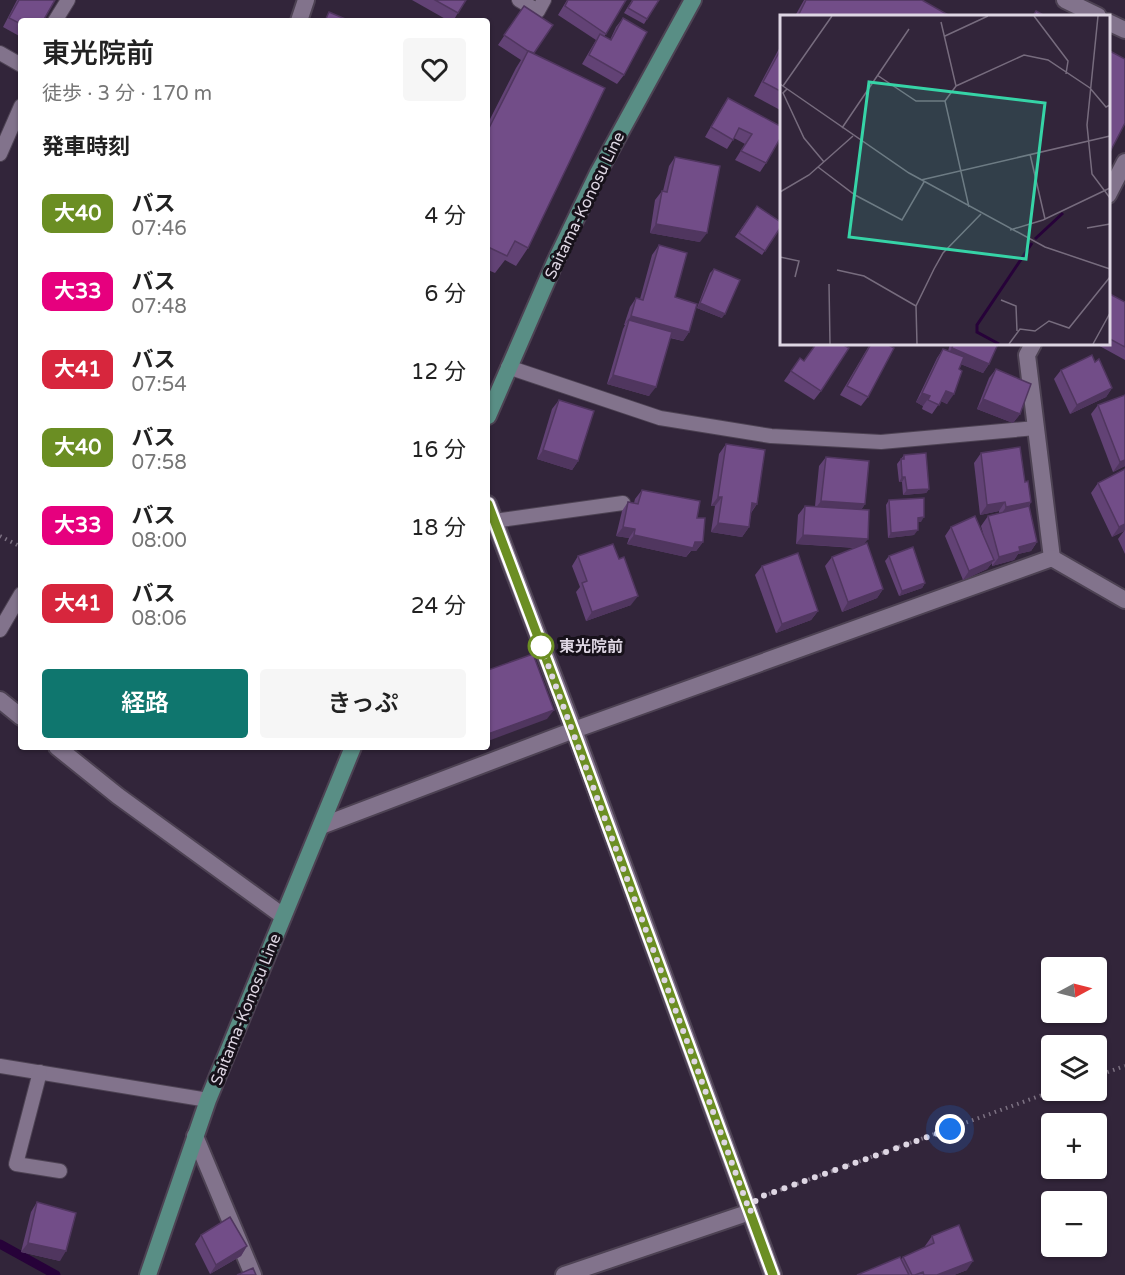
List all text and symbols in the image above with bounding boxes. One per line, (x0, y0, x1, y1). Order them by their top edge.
inset map (780, 15, 1110, 345)
text: 東光院前 (42, 37, 154, 71)
button: heart (403, 38, 466, 101)
text: 徒歩 · 3 分 · 170 m (42, 82, 212, 106)
street label: Saitama-Konosu Line (540, 128, 629, 282)
text: 発車時刻 (42, 134, 130, 160)
text: バス (131, 191, 175, 217)
text: 大40 (54, 201, 101, 226)
text: 4 分 (424, 203, 466, 229)
text: 07:46 (131, 217, 187, 241)
text: バス (131, 269, 175, 295)
text: 大33 (54, 279, 101, 304)
text: 6 分 (424, 281, 466, 307)
text: 07:48 (131, 295, 187, 319)
text: バス (131, 347, 175, 373)
text: 大41 (54, 357, 101, 382)
text: 12 分 (411, 359, 466, 385)
text: 07:54 (131, 373, 187, 397)
text: バス (131, 425, 175, 451)
text: 大40 (54, 435, 101, 460)
text: 16 分 (411, 437, 466, 463)
text: 07:58 (131, 451, 187, 475)
text: バス (131, 503, 175, 529)
text: 大33 (54, 513, 101, 538)
text: 18 分 (411, 515, 466, 541)
text: 08:00 (131, 529, 187, 553)
text: バス (131, 581, 175, 607)
text: 大41 (54, 591, 101, 616)
text: 24 分 (411, 593, 466, 619)
text: 08:06 (131, 607, 187, 631)
marker: 東光院前 (528, 633, 554, 659)
place label: 東光院前 (559, 637, 623, 657)
button: 経路 (42, 669, 248, 738)
button: きっぷ (260, 669, 466, 738)
street label: Saitama-Konosu Line (206, 931, 285, 1088)
north arrow (1041, 957, 1107, 1023)
map controls (1041, 957, 1107, 1257)
button: layers (1041, 1035, 1107, 1101)
button: + (1041, 1113, 1107, 1179)
your location (935, 1114, 965, 1144)
button: − (1041, 1191, 1107, 1257)

